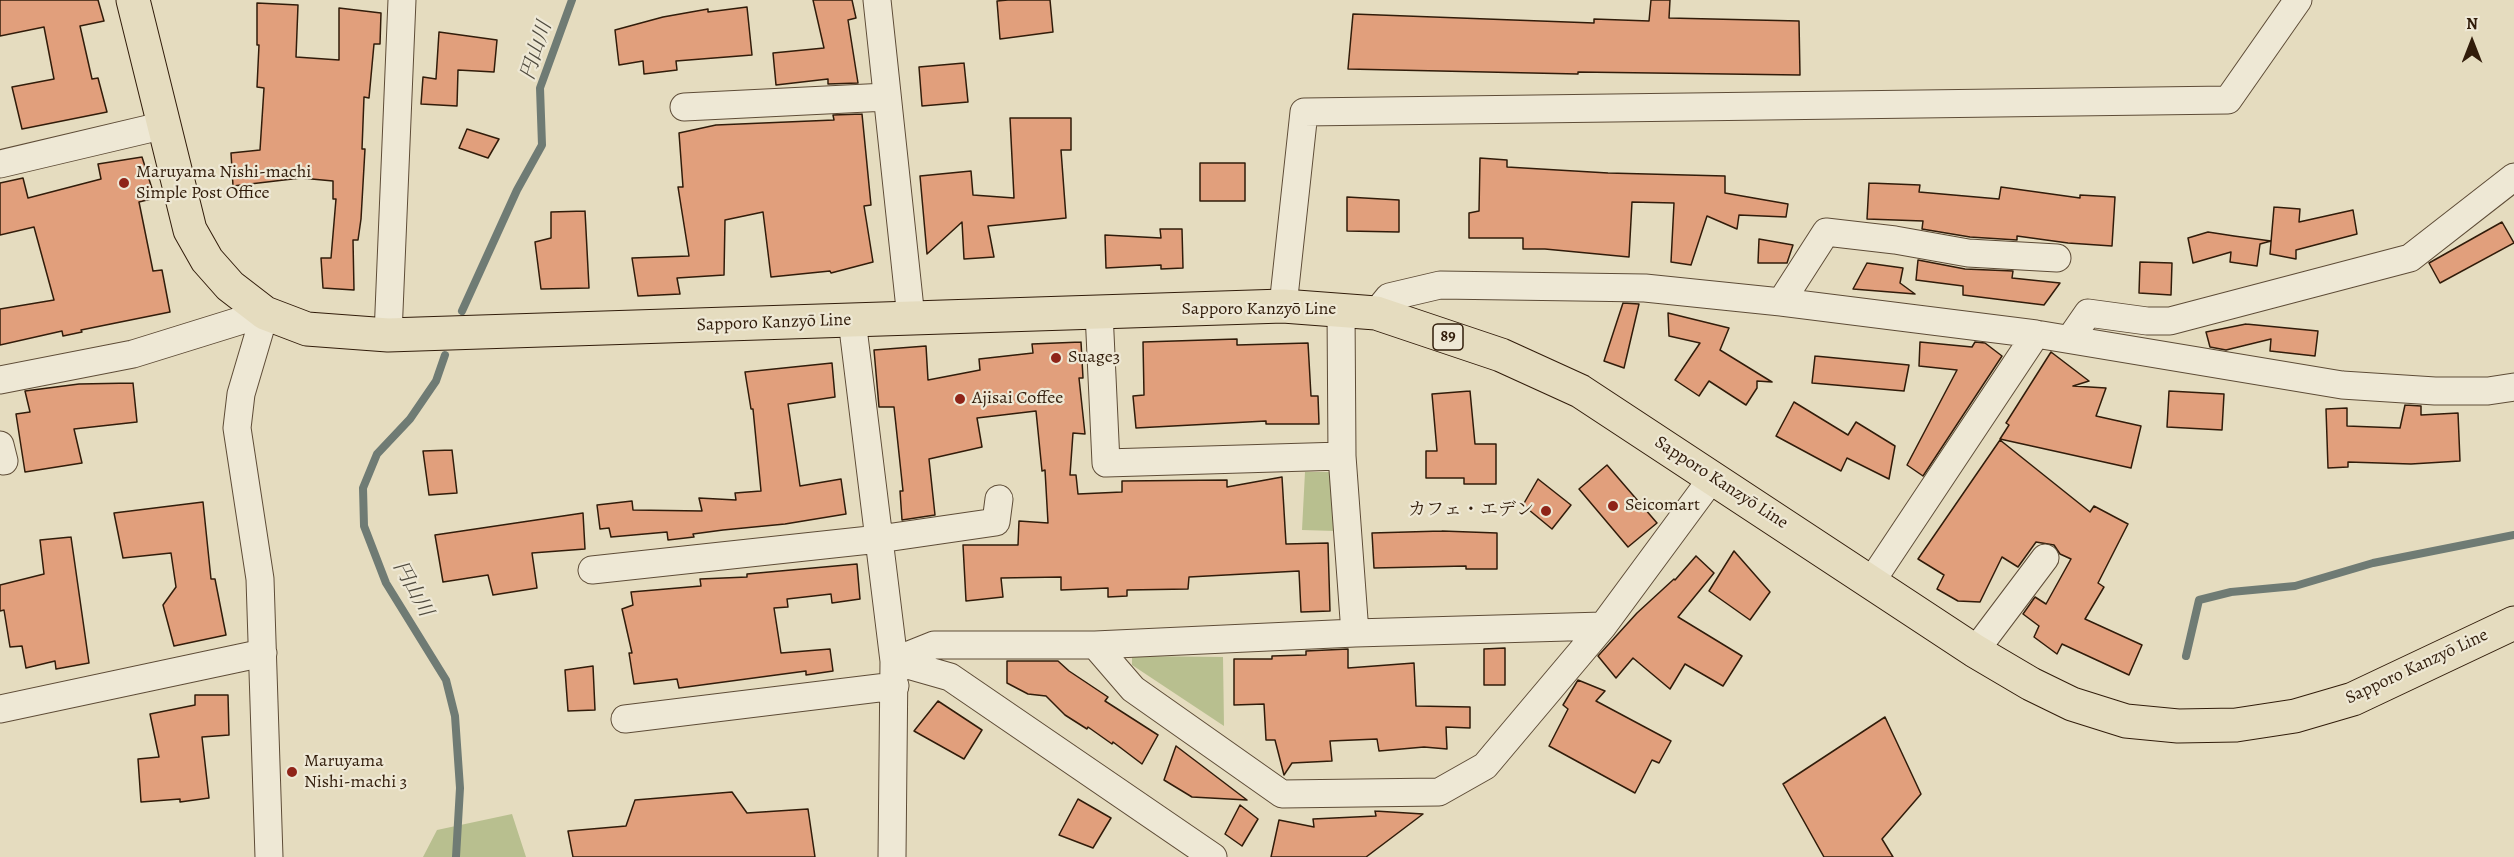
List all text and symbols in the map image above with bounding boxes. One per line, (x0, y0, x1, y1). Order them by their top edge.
north arrow (2442, 12, 2502, 72)
text: N (2466, 13, 2478, 35)
water label: 円山川 (516, 19, 558, 83)
place label: Maruyama Nishi-machi Simple Post Office (136, 162, 311, 204)
marker: Maruyama Nishi-machi Simple Post Office (117, 176, 131, 190)
street label: Sapporo Kanzyō Line (1182, 299, 1336, 321)
street label: Sapporo Kanzyō Line (696, 310, 852, 336)
road number: 89 (1433, 324, 1463, 350)
place label: Suage3 (1068, 347, 1120, 369)
marker: Suage3 (1049, 351, 1063, 365)
place label: Ajisai Coffee (972, 388, 1063, 410)
marker: Ajisai Coffee (953, 392, 967, 406)
street label: Sapporo Kanzyō Line (1650, 432, 1792, 534)
place label: Seicomart (1625, 495, 1700, 517)
marker: Seicomart (1606, 499, 1620, 513)
place label: カフェ・エデン (1408, 500, 1534, 522)
marker: カフェ・エデン (1539, 504, 1553, 518)
water label: 円山川 (387, 557, 437, 621)
street label: Sapporo Kanzyō Line (2342, 624, 2492, 710)
place label: Maruyama Nishi-machi 3 (304, 751, 407, 794)
marker: Maruyama Nishi-machi 3 (285, 765, 299, 779)

